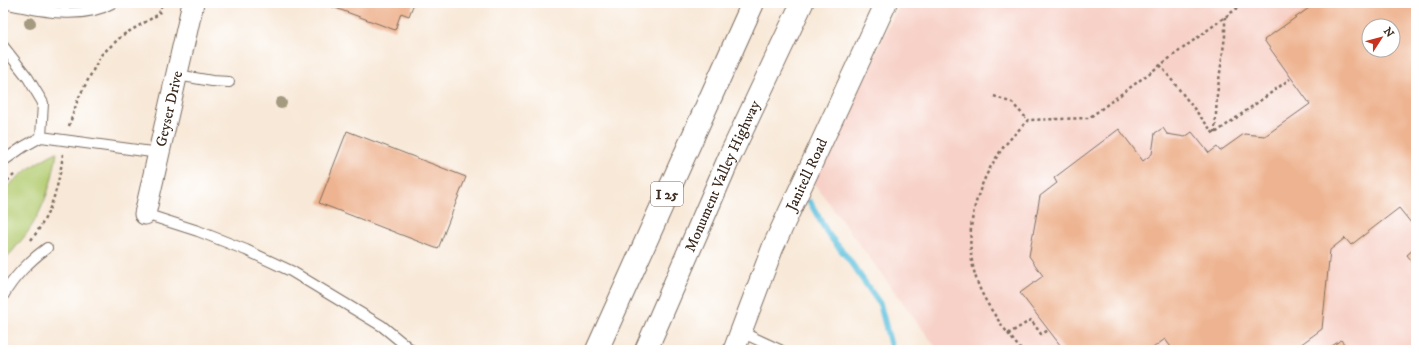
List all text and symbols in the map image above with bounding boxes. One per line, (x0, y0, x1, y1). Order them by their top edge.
north arrow (1361, 18, 1401, 58)
text: N (1380, 25, 1397, 40)
street label: Geyser Drive (152, 69, 187, 149)
street label: Monument Valley Highway (681, 97, 765, 255)
street label: Janitell Road (781, 135, 832, 216)
road number: I 25 (651, 182, 683, 206)

